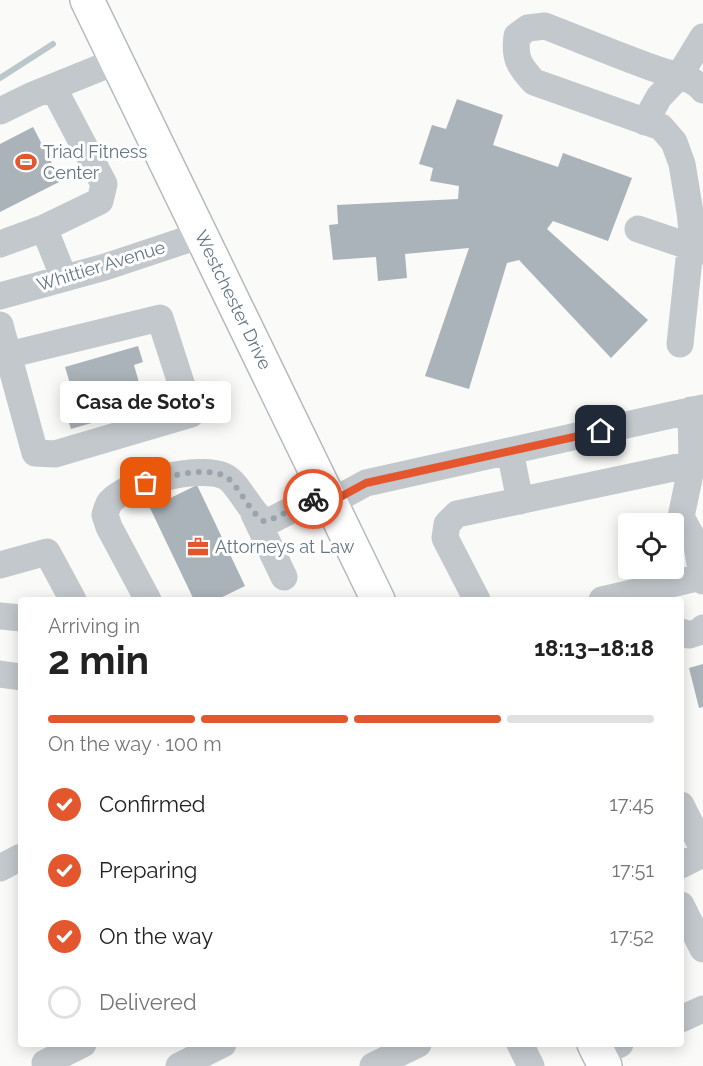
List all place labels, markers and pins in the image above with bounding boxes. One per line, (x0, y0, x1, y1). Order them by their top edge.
place label: Triad Fitness Center (43, 141, 148, 183)
sports icon: Triad Fitness Center (14, 150, 38, 174)
callout: Casa de Soto's (60, 381, 231, 423)
pin (575, 405, 626, 456)
pin (120, 457, 171, 508)
office icon: Attorneys at Law (186, 535, 210, 559)
place label: Attorneys at Law (215, 536, 355, 557)

